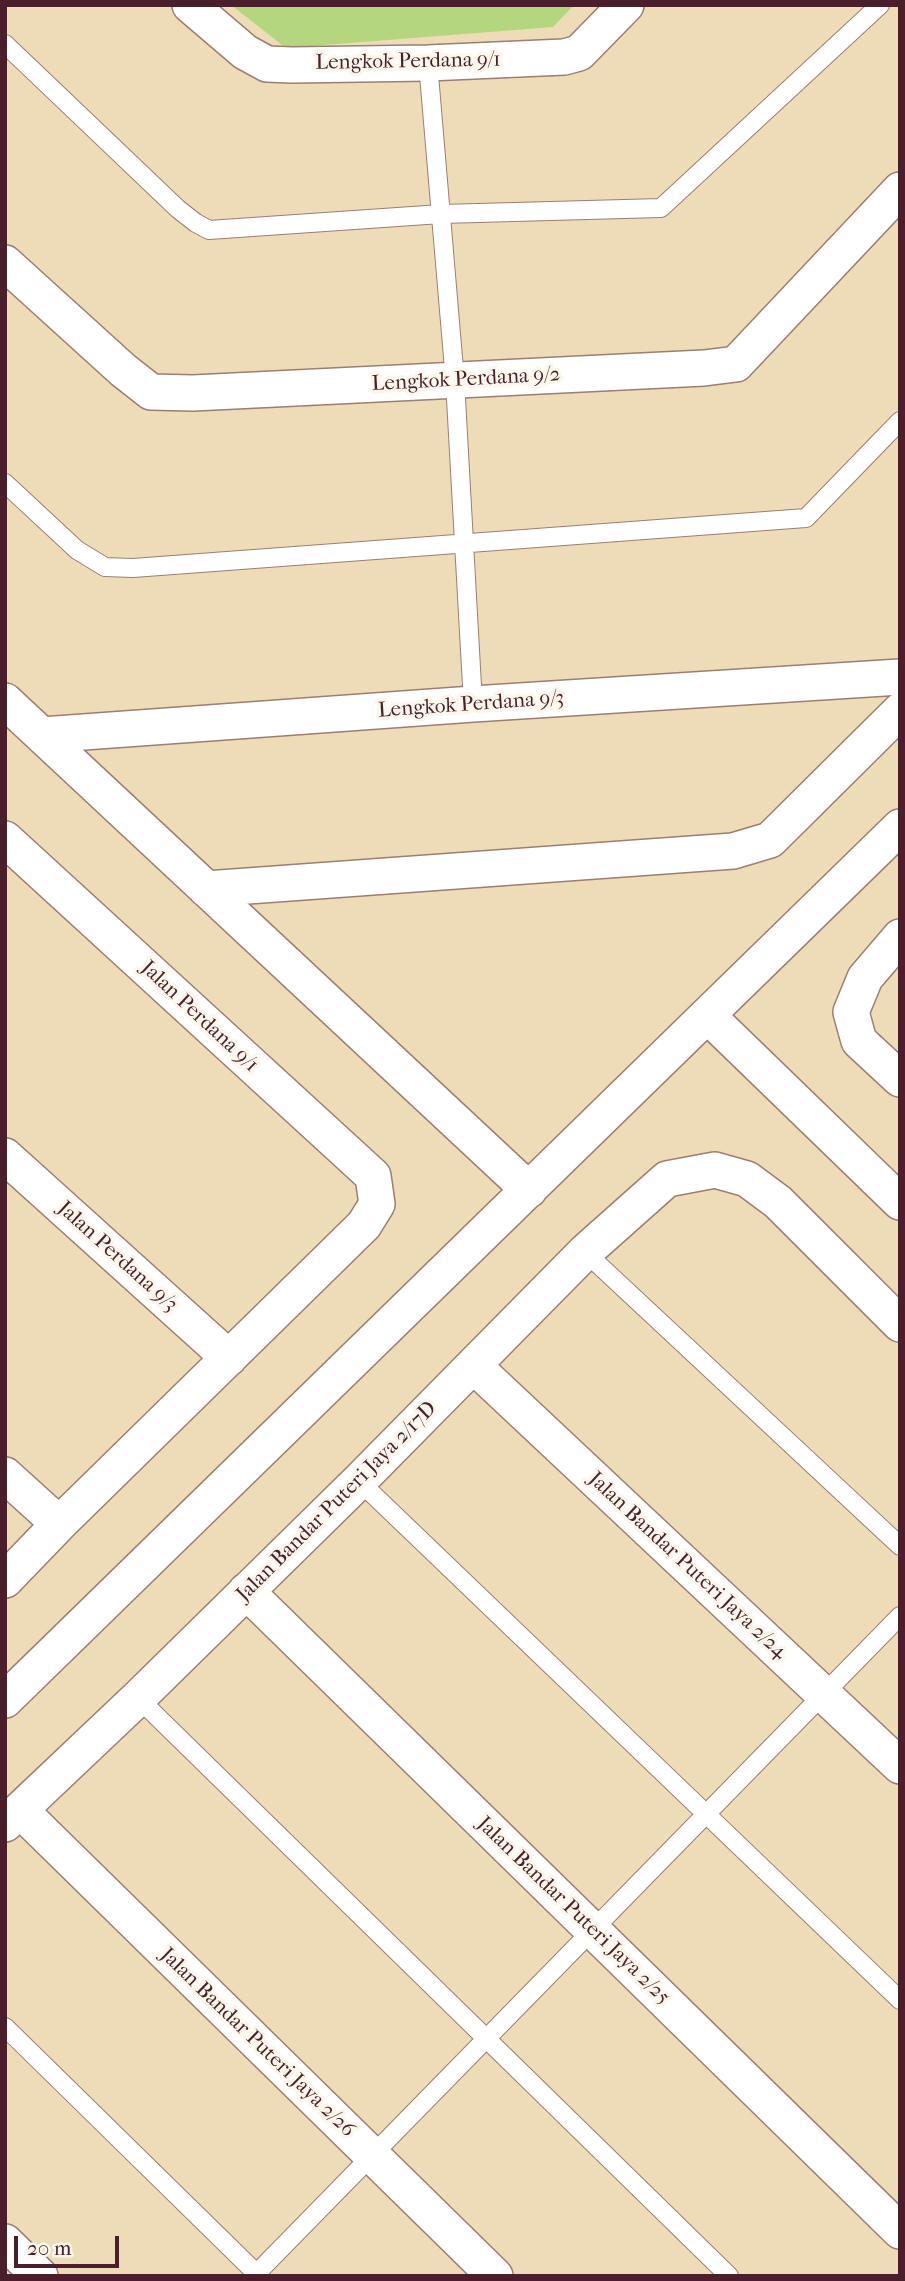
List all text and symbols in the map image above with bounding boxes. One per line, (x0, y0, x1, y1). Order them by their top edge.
street label: Lengkok Perdana 9/1 (315, 48, 501, 76)
street label: Lengkok Perdana 9/2 (371, 362, 561, 398)
street label: Lengkok Perdana 9/3 (377, 686, 565, 724)
street label: Jalan Perdana 9/1 (135, 956, 263, 1078)
street label: Jalan Perdana 9/3 (52, 1196, 182, 1318)
street label: Jalan Bandar Puteri Jaya 2/17D (232, 1397, 442, 1607)
street label: Jalan Bandar Puteri Jaya 2/24 (582, 1467, 792, 1665)
street label: Jalan Bandar Puteri Jaya 2/25 (471, 1812, 675, 2010)
street label: Jalan Bandar Puteri Jaya 2/26 (154, 1943, 360, 2143)
scale bar (18, 2222, 122, 2266)
text: 20 m (27, 2236, 71, 2260)

